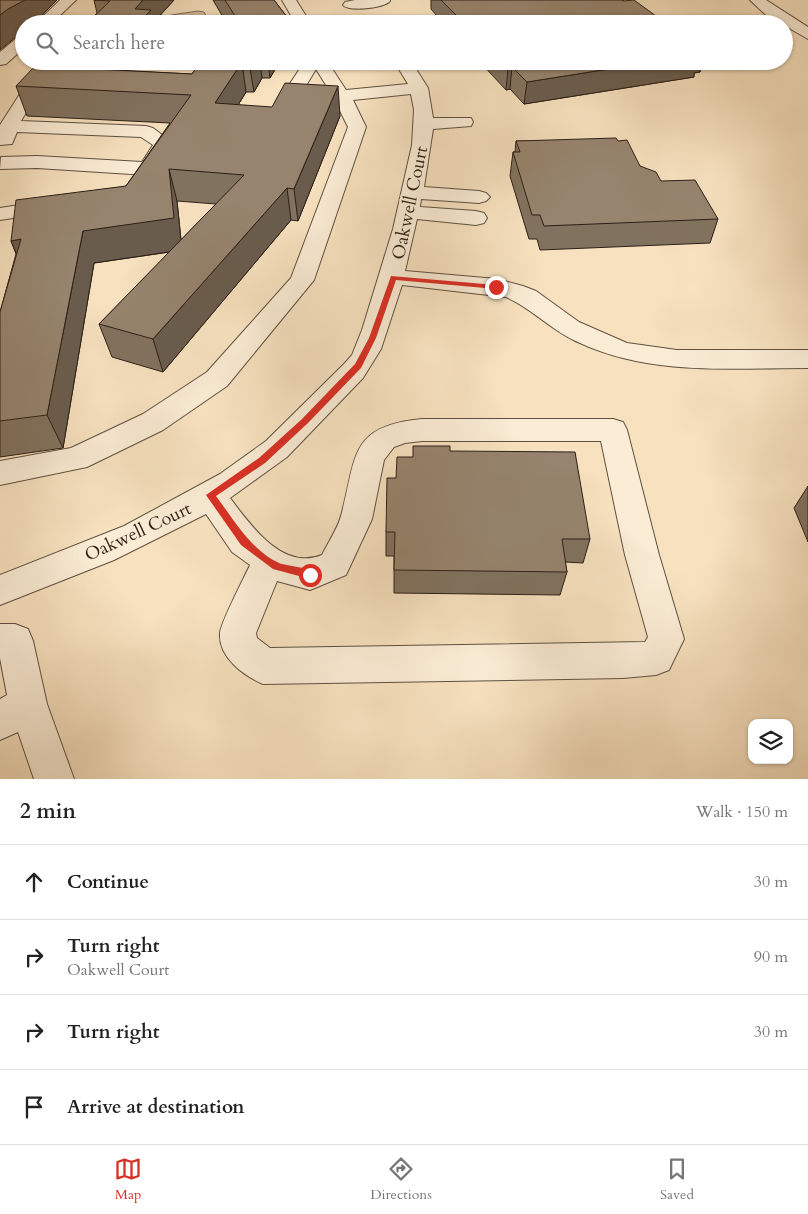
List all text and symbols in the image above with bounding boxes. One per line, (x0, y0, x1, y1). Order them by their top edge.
search box (15, 15, 793, 70)
icon: search (33, 29, 61, 57)
text: Search here (73, 30, 165, 56)
street label: Oakwell Court (386, 144, 434, 262)
route end (485, 276, 508, 299)
street label: Oakwell Court (81, 496, 196, 568)
route start (299, 564, 322, 587)
map controls (748, 719, 793, 764)
button: layers (748, 719, 793, 764)
text: 2 min (20, 797, 76, 826)
text: Walk · 150 m (696, 801, 788, 823)
icon: ahead (20, 868, 48, 896)
text: Continue (67, 869, 149, 895)
text: 30 m (754, 871, 788, 893)
text: Turn right (67, 933, 159, 959)
icon: right (20, 943, 48, 971)
text: 90 m (754, 946, 788, 968)
text: Oakwell Court (67, 959, 169, 981)
icon: right (20, 1018, 48, 1046)
text: Turn right (67, 1019, 159, 1045)
text: 30 m (754, 1021, 788, 1043)
icon: arrive (20, 1093, 48, 1121)
text: Arrive at destination (67, 1094, 244, 1120)
tab: Map (114, 1155, 142, 1204)
tab: Directions (370, 1155, 432, 1204)
tab: Saved (660, 1155, 694, 1204)

